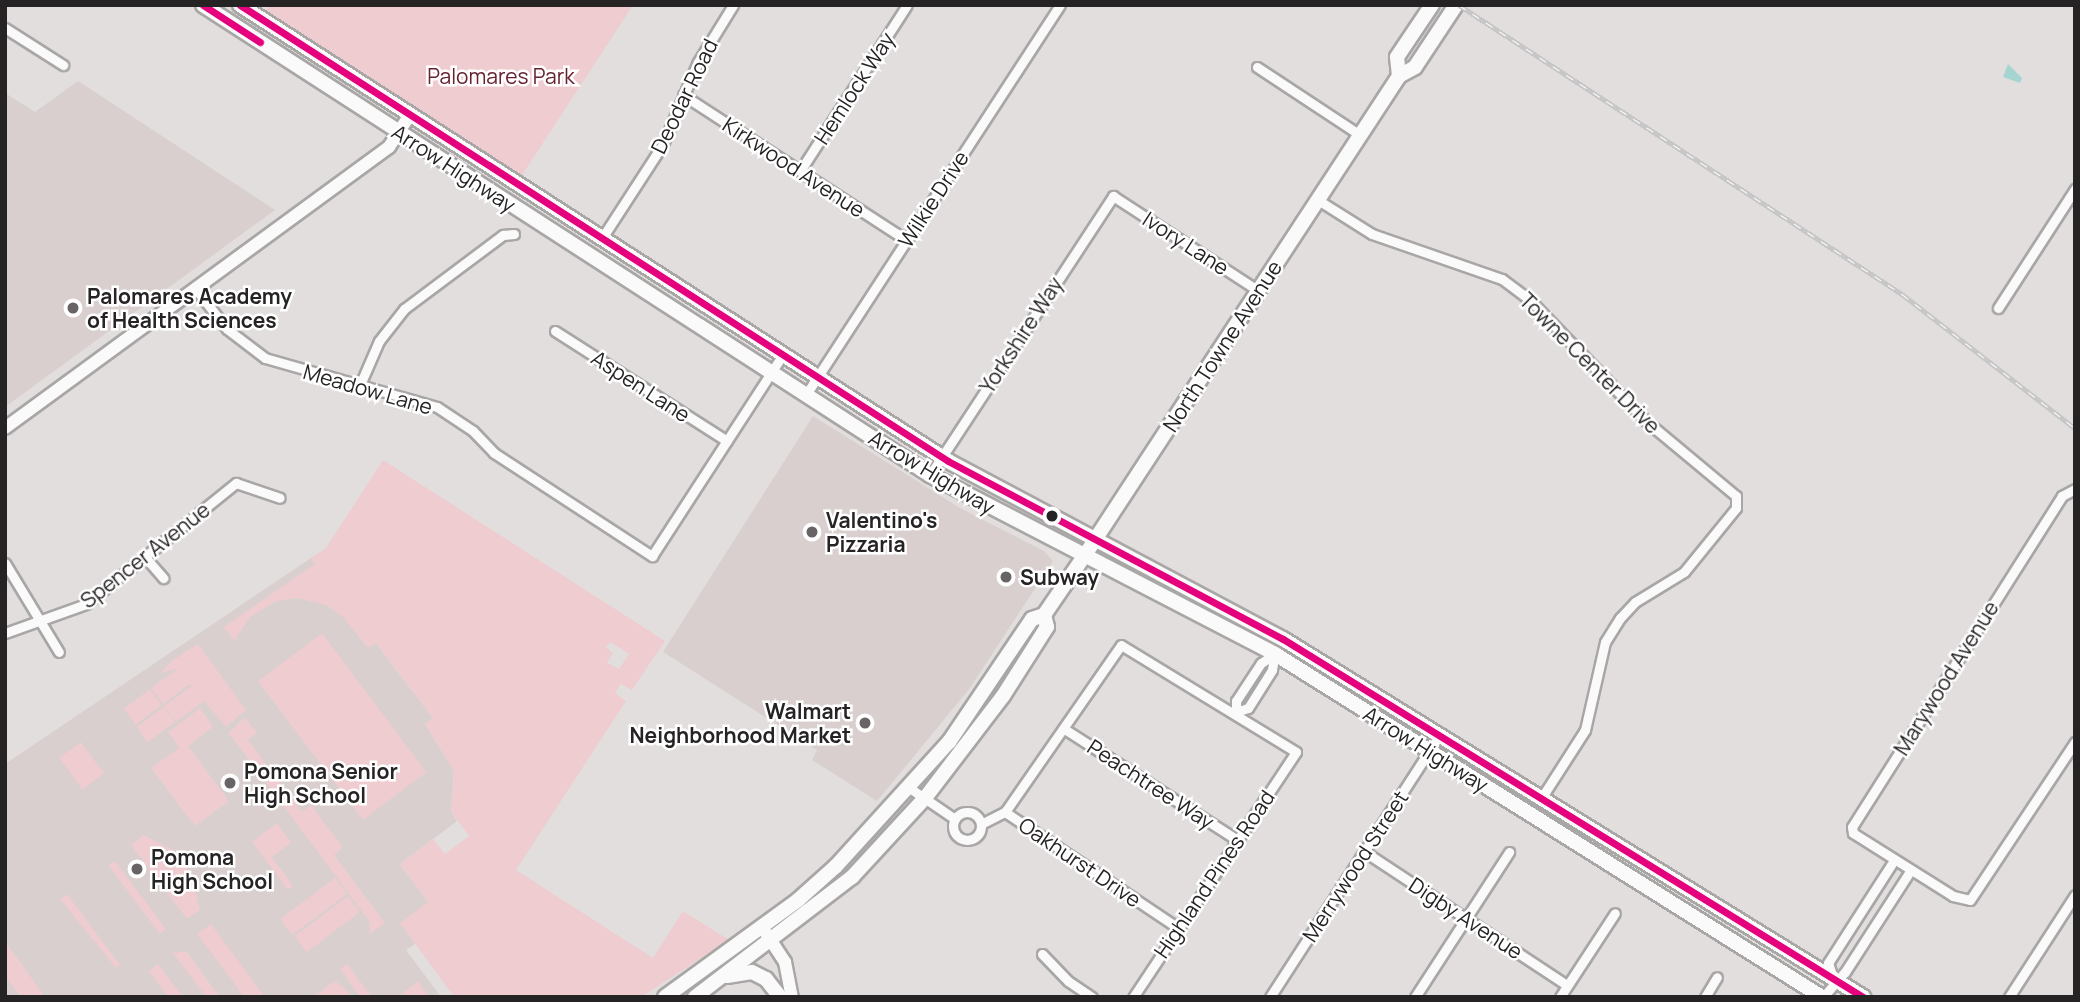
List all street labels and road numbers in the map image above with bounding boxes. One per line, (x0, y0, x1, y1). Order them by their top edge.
street label: Hemlock Way (808, 27, 900, 149)
street label: Deodar Road (645, 35, 723, 157)
street label: Kirkwood Avenue (718, 112, 870, 222)
street label: Arrow Highway (387, 119, 521, 217)
street label: Wilkie Drive (892, 146, 974, 252)
street label: Ivory Lane (1138, 206, 1234, 280)
street label: North Towne Avenue (1157, 256, 1287, 436)
street label: Yorkshire Way (974, 272, 1068, 398)
street label: Towne Center Drive (1514, 287, 1666, 439)
street label: Aspen Lane (587, 345, 695, 427)
street label: Meadow Lane (301, 359, 435, 419)
street label: Arrow Highway (865, 425, 999, 519)
street label: Spencer Avenue (75, 497, 215, 613)
street label: Marywood Avenue (1888, 596, 2004, 760)
street label: Arrow Highway (1359, 701, 1493, 797)
street label: Peachtree Way (1083, 734, 1219, 834)
street label: Highland Pines Road (1148, 785, 1280, 963)
street label: Merrywood Street (1297, 786, 1413, 946)
street label: Oakhurst Drive (1014, 812, 1146, 912)
street label: Digby Avenue (1404, 872, 1528, 964)

